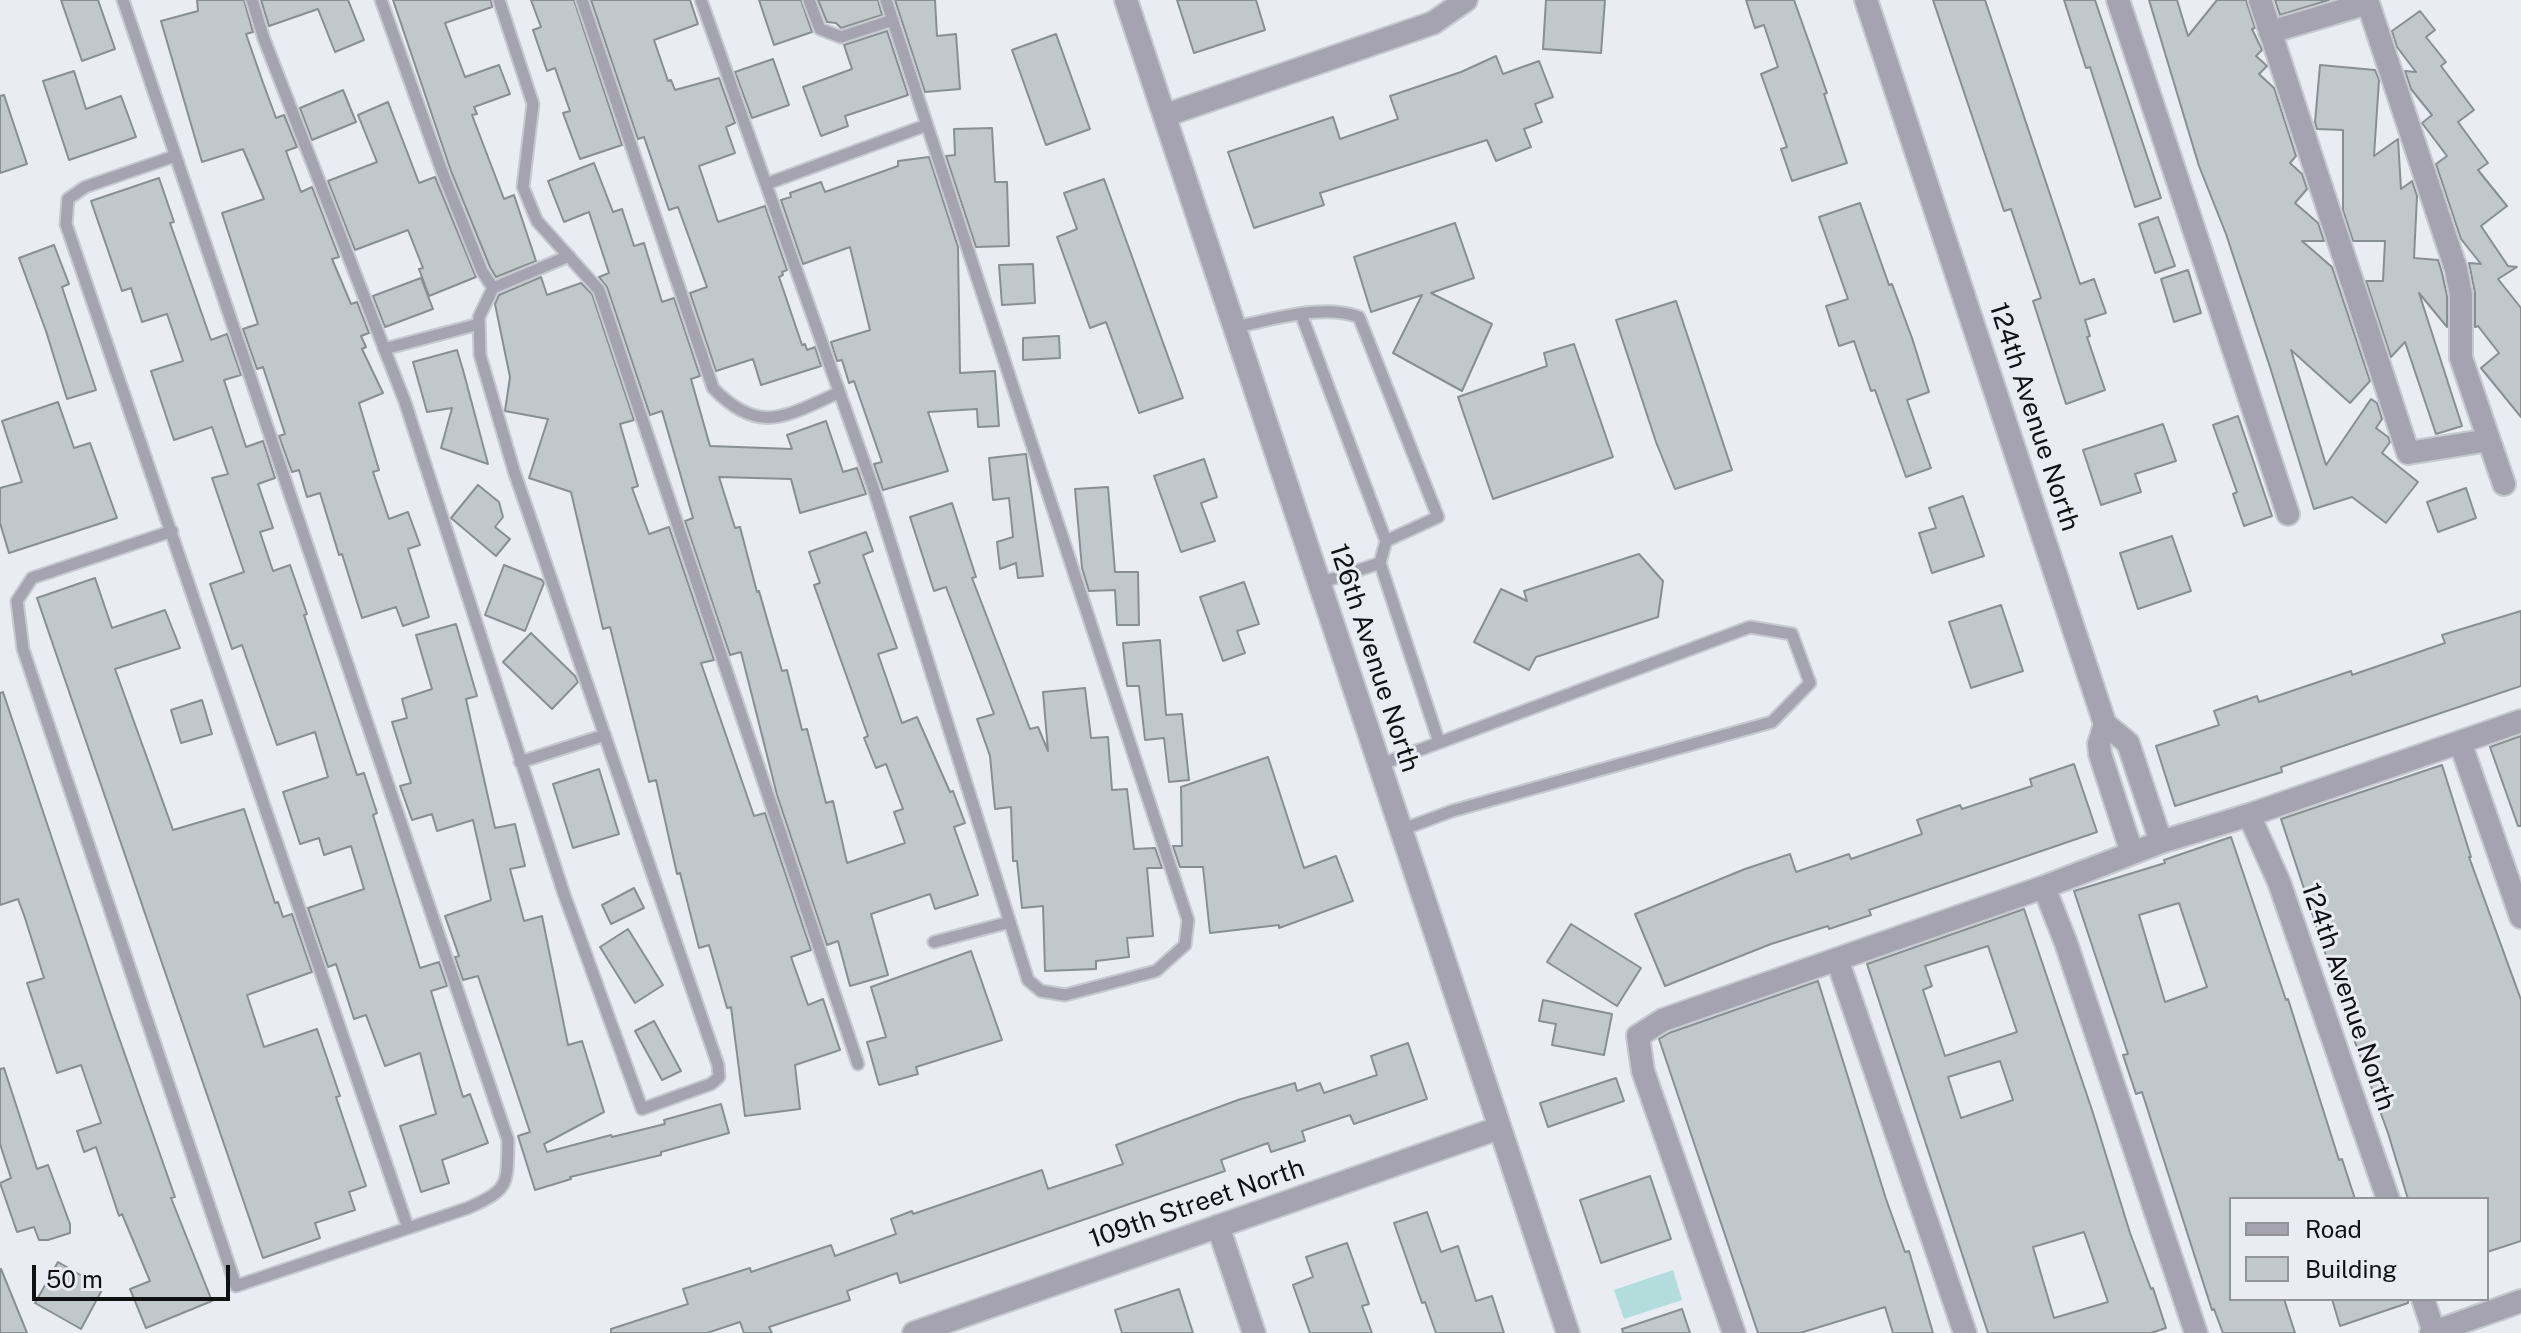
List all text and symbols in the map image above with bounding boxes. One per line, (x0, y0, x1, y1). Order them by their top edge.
street label: 124th Avenue North (1982, 299, 2086, 535)
street label: 126th Avenue North (1322, 540, 1426, 776)
street label: 124th Avenue North (2294, 879, 2402, 1115)
street label: 109th Street North (1085, 1153, 1309, 1255)
legend (2229, 1197, 2489, 1301)
text: Road (2305, 1215, 2362, 1243)
scale bar (36, 1249, 234, 1299)
text: Building (2305, 1255, 2397, 1283)
text: 50 m (46, 1265, 103, 1293)

